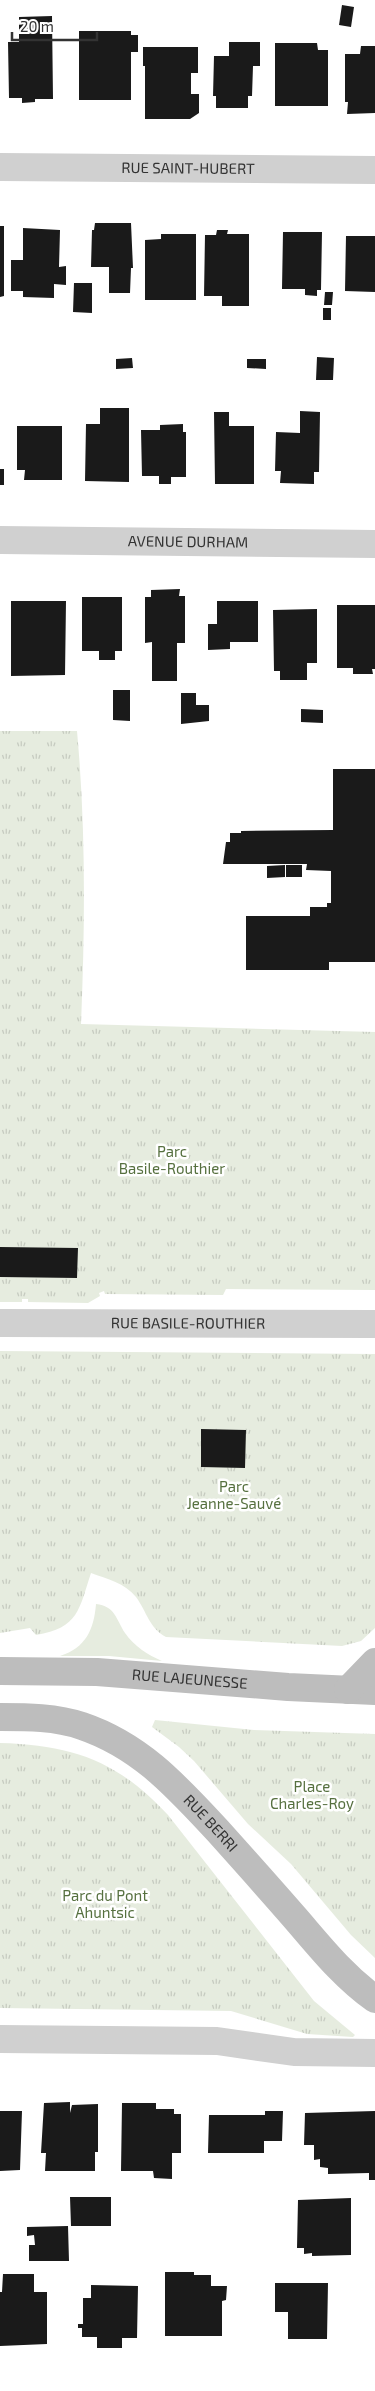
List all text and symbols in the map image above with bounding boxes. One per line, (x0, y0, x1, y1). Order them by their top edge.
scale bar (12, 10, 98, 42)
text: 20 m (20, 17, 54, 35)
street label: RUE SAINT-HUBERT (121, 158, 255, 177)
street label: AVENUE DURHAM (128, 531, 248, 551)
park label: Parc Basile-Routhier (119, 1142, 225, 1177)
street label: RUE BASILE-ROUTHIER (111, 1313, 265, 1332)
park label: Parc Jeanne-Sauvé (187, 1477, 281, 1512)
street label: RUE LAJEUNESSE (131, 1665, 248, 1692)
park label: Place Charles-Roy (270, 1777, 354, 1812)
street label: RUE BERRI (180, 1790, 242, 1855)
park label: Parc du Pont Ahuntsic (62, 1886, 148, 1921)

